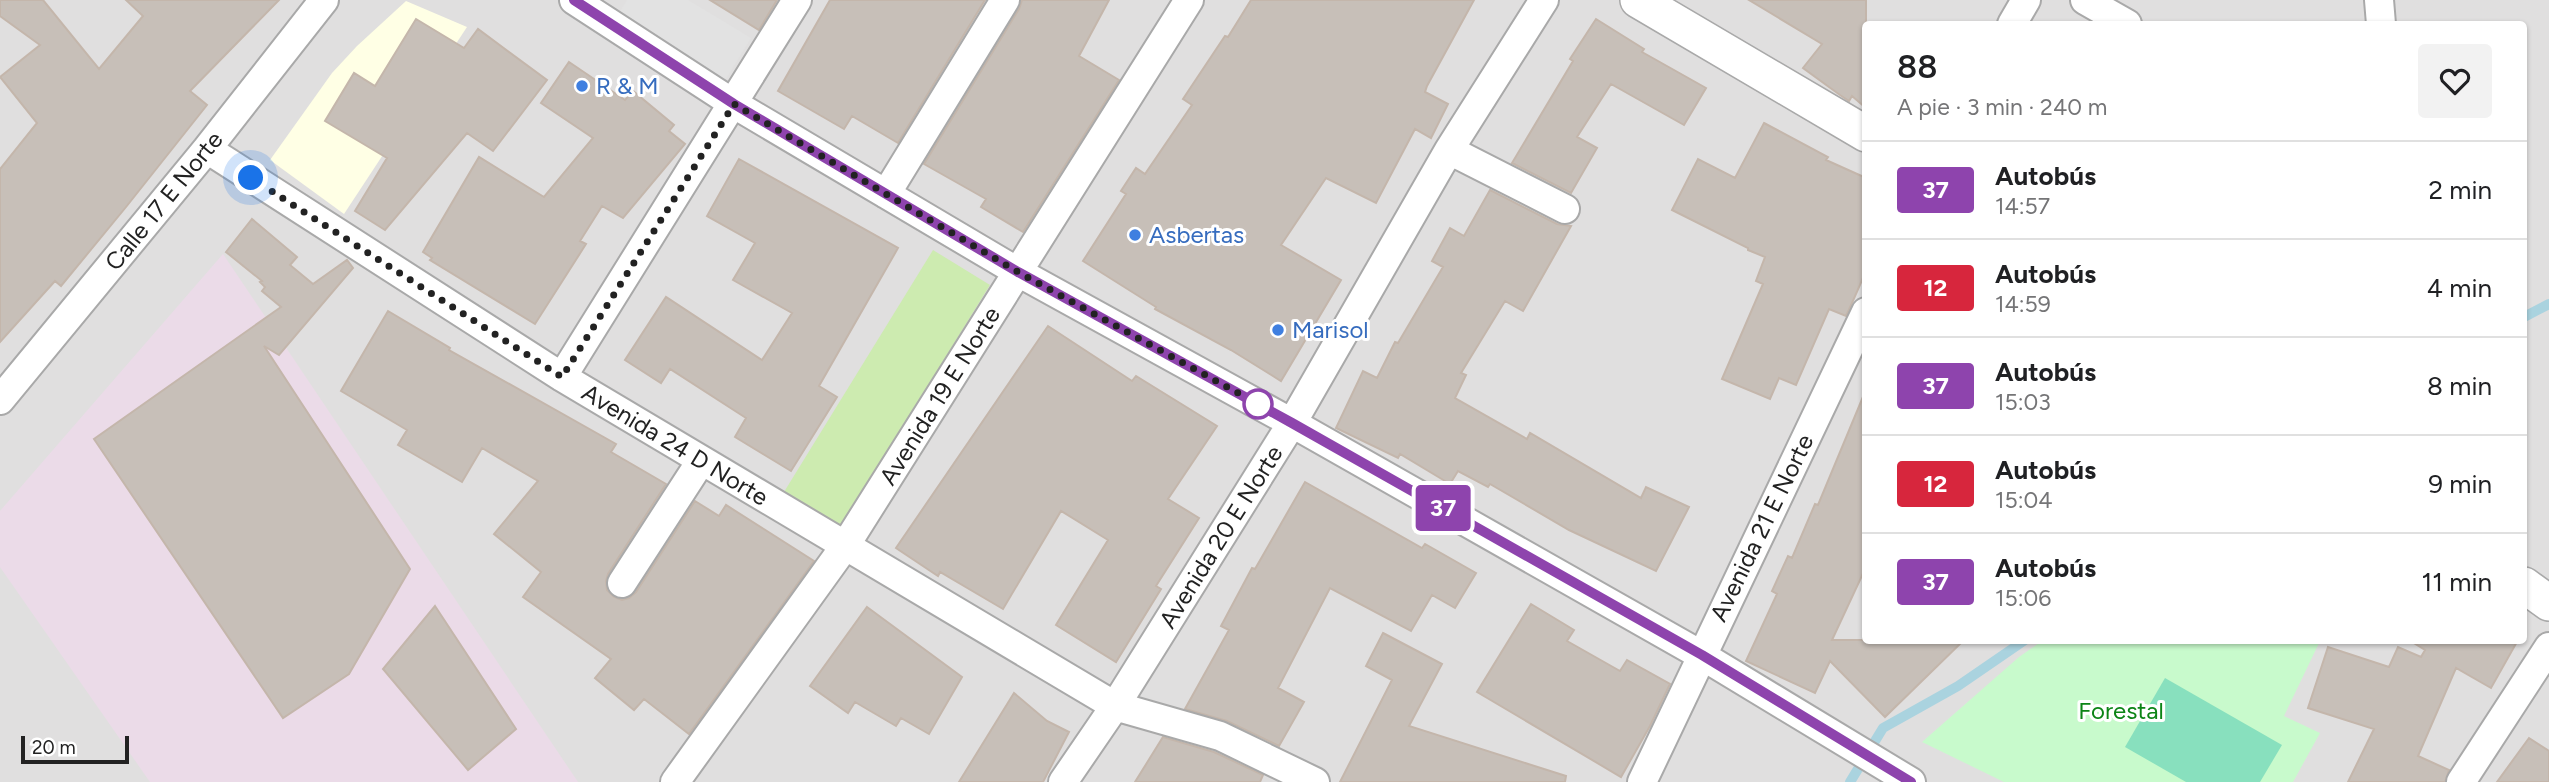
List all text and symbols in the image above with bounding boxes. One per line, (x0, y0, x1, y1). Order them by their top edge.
button: heart (2418, 44, 2492, 118)
text: 88 (1897, 47, 1937, 86)
place label: R & M (596, 71, 659, 100)
marker: R & M (574, 78, 590, 94)
text: A pie · 3 min · 240 m (1897, 93, 2107, 121)
street label: Calle 17 E Norte (99, 125, 229, 276)
your location (233, 160, 268, 195)
text: Autobús (1995, 160, 2096, 192)
text: 2 min (2428, 174, 2492, 206)
text: 37 (1922, 175, 1949, 204)
text: 14:57 (1995, 192, 2050, 220)
place label: Asbertas (1149, 220, 1244, 249)
marker: Asbertas (1127, 227, 1143, 243)
text: Autobús (1995, 258, 2096, 290)
text: 4 min (2427, 272, 2492, 304)
text: 12 (1923, 273, 1948, 302)
text: 14:59 (1995, 290, 2051, 318)
street label: Avenida 19 E Norte (873, 301, 1006, 490)
place label: Marisol (1292, 315, 1369, 344)
marker: Marisol (1270, 322, 1286, 338)
text: Autobús (1995, 356, 2096, 388)
text: 8 min (2427, 370, 2492, 402)
text: 37 (1922, 371, 1949, 400)
street label: Avenida 24 D Norte (577, 378, 774, 512)
text: 15:03 (1995, 388, 2051, 416)
unlabelled marker (1243, 389, 1273, 419)
street label: Avenida 21 E Norte (1704, 429, 1819, 626)
street label: Avenida 20 E Norte (1153, 440, 1289, 633)
text: Autobús (1995, 454, 2096, 486)
text: 9 min (2428, 468, 2492, 500)
text: 12 (1923, 469, 1948, 498)
line badge: 37 (1412, 485, 1474, 531)
text: 15:04 (1995, 486, 2053, 514)
text: 37 (1430, 493, 1456, 522)
text: Autobús (1995, 552, 2096, 584)
text: 11 min (2421, 566, 2492, 598)
text: 37 (1922, 567, 1949, 596)
text: 15:06 (1995, 584, 2051, 612)
park label: Forestal (2078, 696, 2164, 725)
scale bar (21, 733, 130, 765)
text: 20 m (32, 736, 76, 759)

